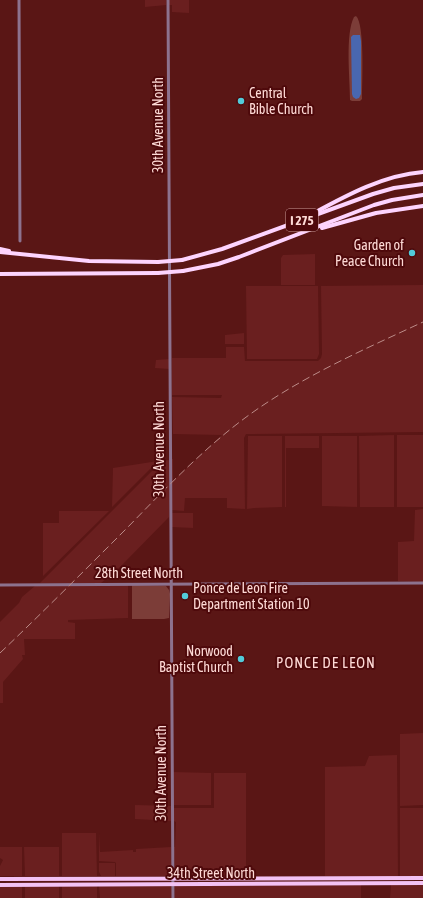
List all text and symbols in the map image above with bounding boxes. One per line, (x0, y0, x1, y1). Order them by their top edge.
street label: 30th Avenue North (150, 77, 166, 173)
place label: Central Bible Church (249, 85, 313, 117)
marker: Central Bible Church (236, 96, 246, 106)
road number: I 275 (286, 209, 318, 231)
place label: Garden of Peace Church (335, 237, 404, 269)
marker: Garden of Peace Church (407, 248, 417, 258)
street label: 30th Avenue North (151, 401, 167, 497)
street label: 28th Street North (95, 565, 183, 581)
place label: Ponce de Leon Fire Department Station 10 (193, 580, 310, 612)
marker: Ponce de Leon Fire Department Station 10 (180, 591, 190, 601)
place label: Norwood Baptist Church (159, 643, 233, 675)
marker: Norwood Baptist Church (236, 654, 246, 664)
district label: PONCE DE LEON (276, 654, 376, 671)
street label: 30th Avenue North (153, 725, 169, 821)
street label: 34th Street North (167, 865, 255, 881)

